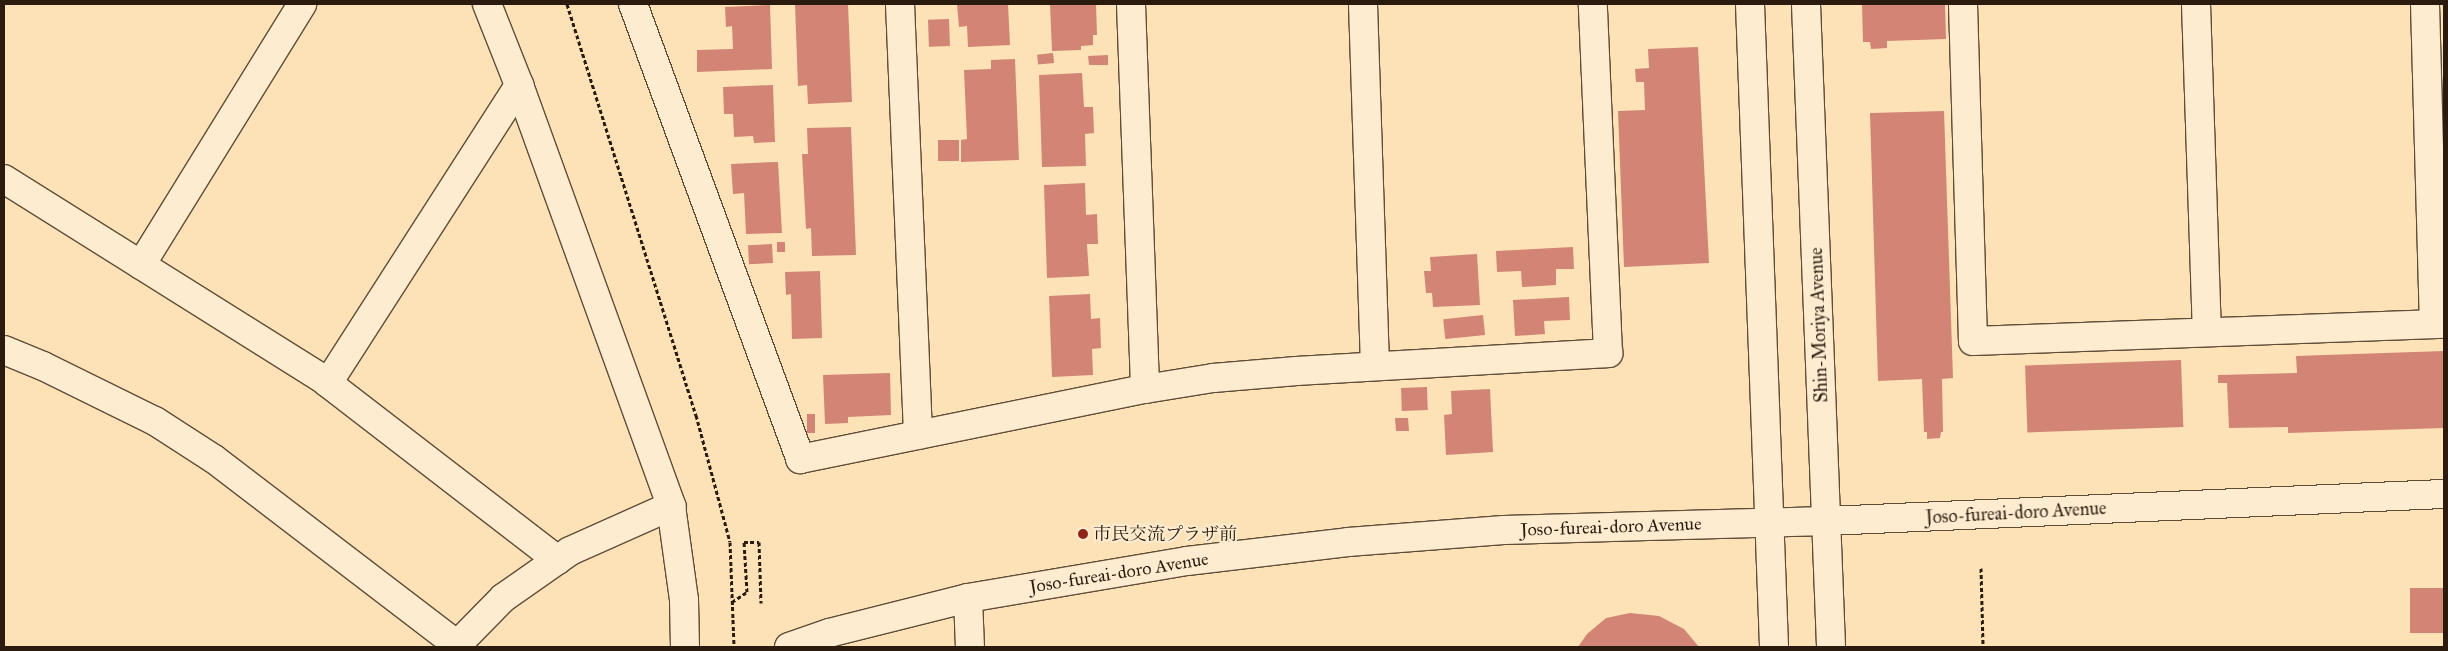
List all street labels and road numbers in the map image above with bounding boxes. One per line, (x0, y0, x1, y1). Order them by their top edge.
street label: Shin-Moriya Avenue (1805, 247, 1833, 403)
street label: Joso-fureai-doro Avenue (1925, 497, 2107, 529)
street label: Joso-fureai-doro Avenue (1520, 513, 1702, 541)
street label: Joso-fureai-doro Avenue (1028, 548, 1210, 598)

